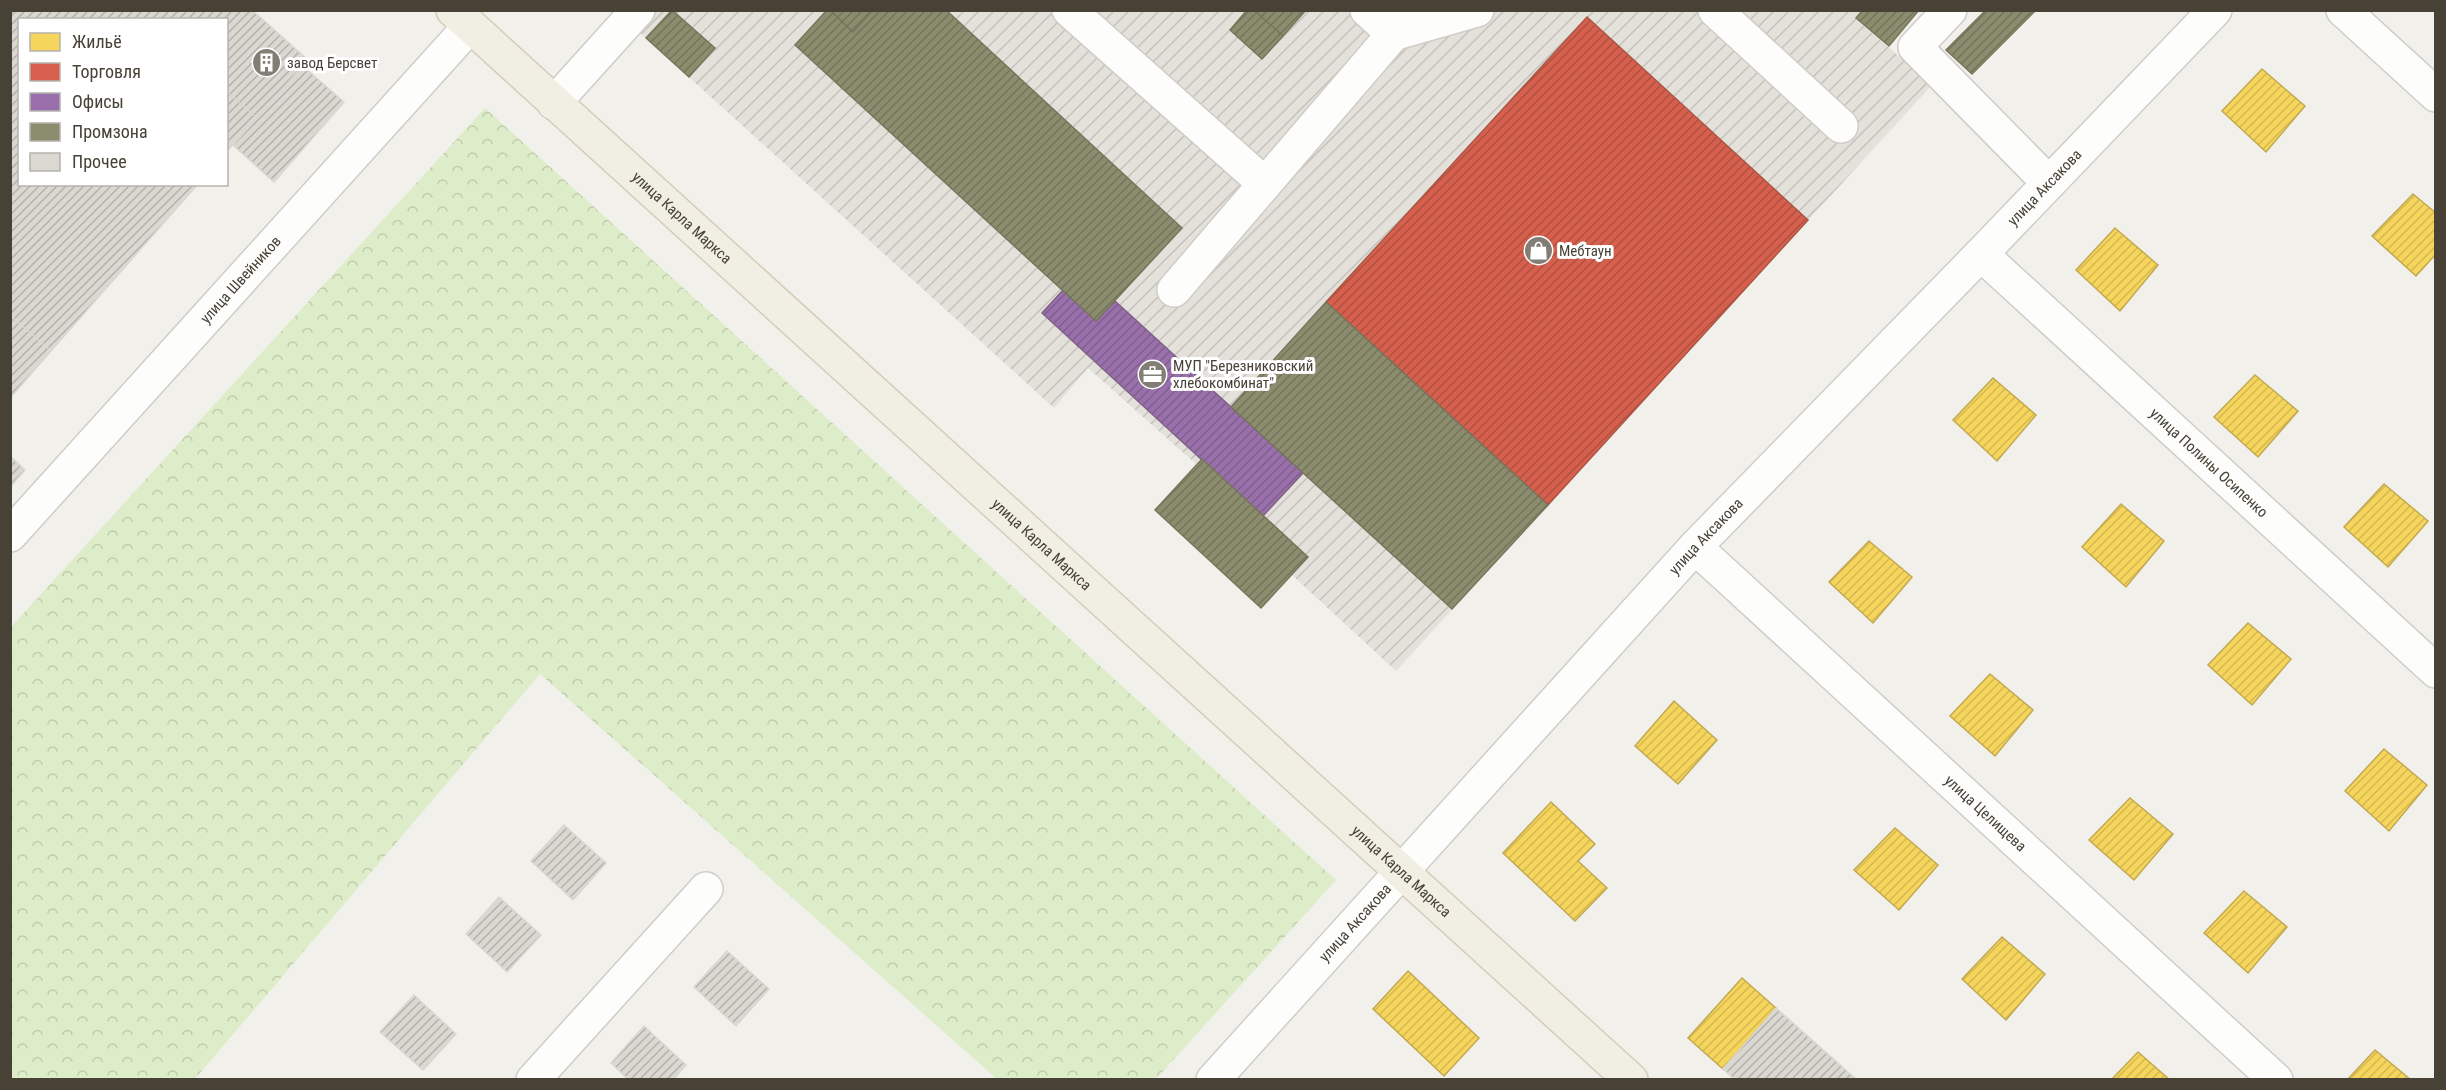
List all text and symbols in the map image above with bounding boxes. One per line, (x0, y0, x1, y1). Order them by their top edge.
legend (18, 18, 228, 186)
text: Жильё (72, 31, 122, 52)
building icon: завод Берсвет (250, 47, 282, 79)
place label: завод Берсвет (287, 54, 377, 72)
text: Торговля (72, 61, 141, 82)
text: Офисы (72, 91, 124, 112)
text: Промзона (72, 121, 148, 142)
street label: улица Аксакова (2004, 146, 2085, 230)
text: Прочее (72, 151, 127, 172)
street label: улица Карла Маркса (628, 168, 735, 267)
street label: улица Швейников (197, 232, 285, 327)
shop icon: Мебтаун (1522, 235, 1554, 267)
place label: Мебтаун (1559, 242, 1612, 260)
place label: МУП "Березниковский хлебокомбинат" (1173, 357, 1313, 392)
office icon: МУП "Березниковский хлебокомбинат" (1136, 359, 1168, 391)
street label: улица Полины Осипенко (2146, 404, 2272, 521)
street label: улица Аксакова (1665, 494, 1747, 578)
street label: улица Карла Маркса (988, 495, 1095, 594)
street label: улица Целищева (1941, 771, 2030, 855)
street label: улица Карла Маркса (1348, 822, 1455, 921)
street label: улица Аксакова (1315, 880, 1395, 966)

